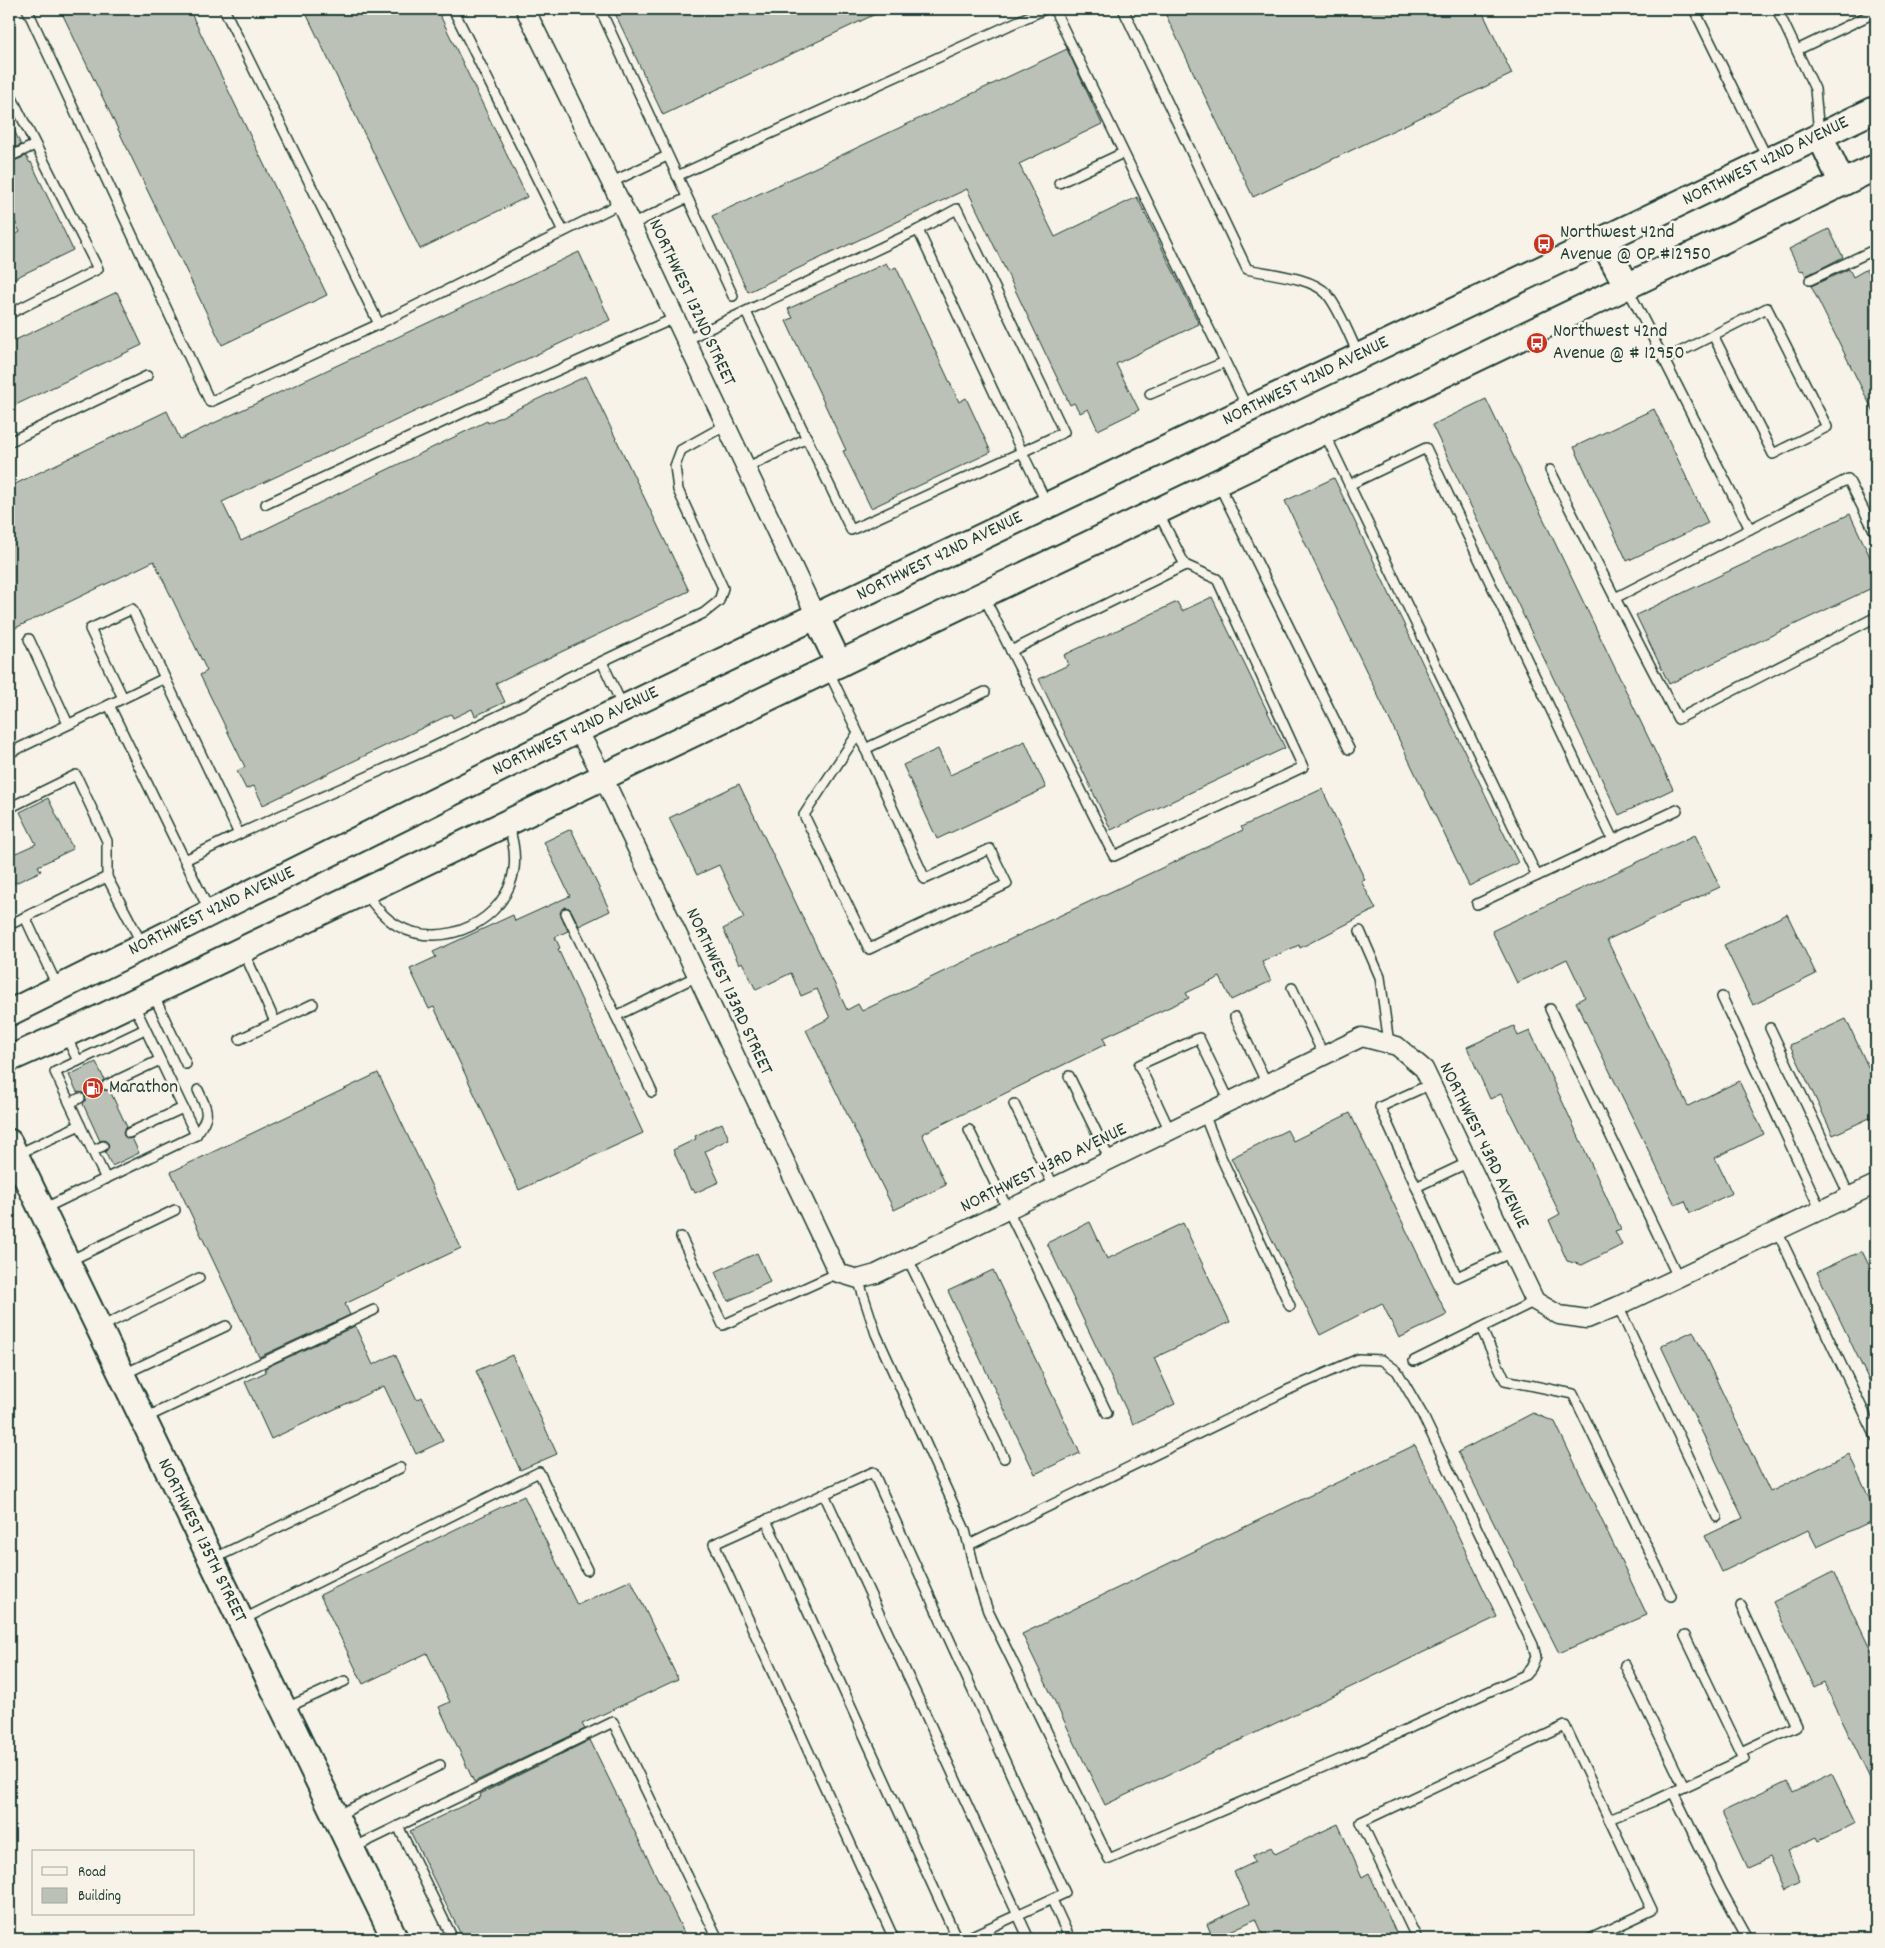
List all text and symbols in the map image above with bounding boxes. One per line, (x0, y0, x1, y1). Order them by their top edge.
street label: NORTHWEST 42ND AVENUE (1678, 110, 1854, 214)
street label: NORTHWEST 132ND STREET (640, 215, 742, 391)
place label: Northwest 42nd Avenue @ OP #12950 (1560, 220, 1711, 269)
bus stop icon: Northwest 42nd Avenue @ OP #12950 (1532, 232, 1556, 256)
place label: Northwest 42nd Avenue @ # 12950 (1553, 319, 1684, 368)
street label: NORTHWEST 42ND AVENUE (1218, 330, 1394, 434)
bus stop icon: Northwest 42nd Avenue @ # 12950 (1525, 331, 1549, 355)
street label: NORTHWEST 42ND AVENUE (852, 505, 1028, 609)
street label: NORTHWEST 42ND AVENUE (488, 680, 664, 784)
street label: NORTHWEST 42ND AVENUE (124, 860, 300, 964)
street label: NORTHWEST 133RD STREET (677, 904, 779, 1080)
street label: NORTHWEST 43RD AVENUE (1431, 1058, 1535, 1234)
place label: Marathon (109, 1075, 178, 1102)
fuel station icon: Marathon (81, 1076, 105, 1100)
street label: NORTHWEST 43RD AVENUE (956, 1117, 1132, 1221)
street label: NORTHWEST 135TH STREET (149, 1454, 253, 1628)
legend (32, 1850, 195, 1916)
text: Road (78, 1862, 106, 1884)
text: Building (78, 1886, 121, 1908)

